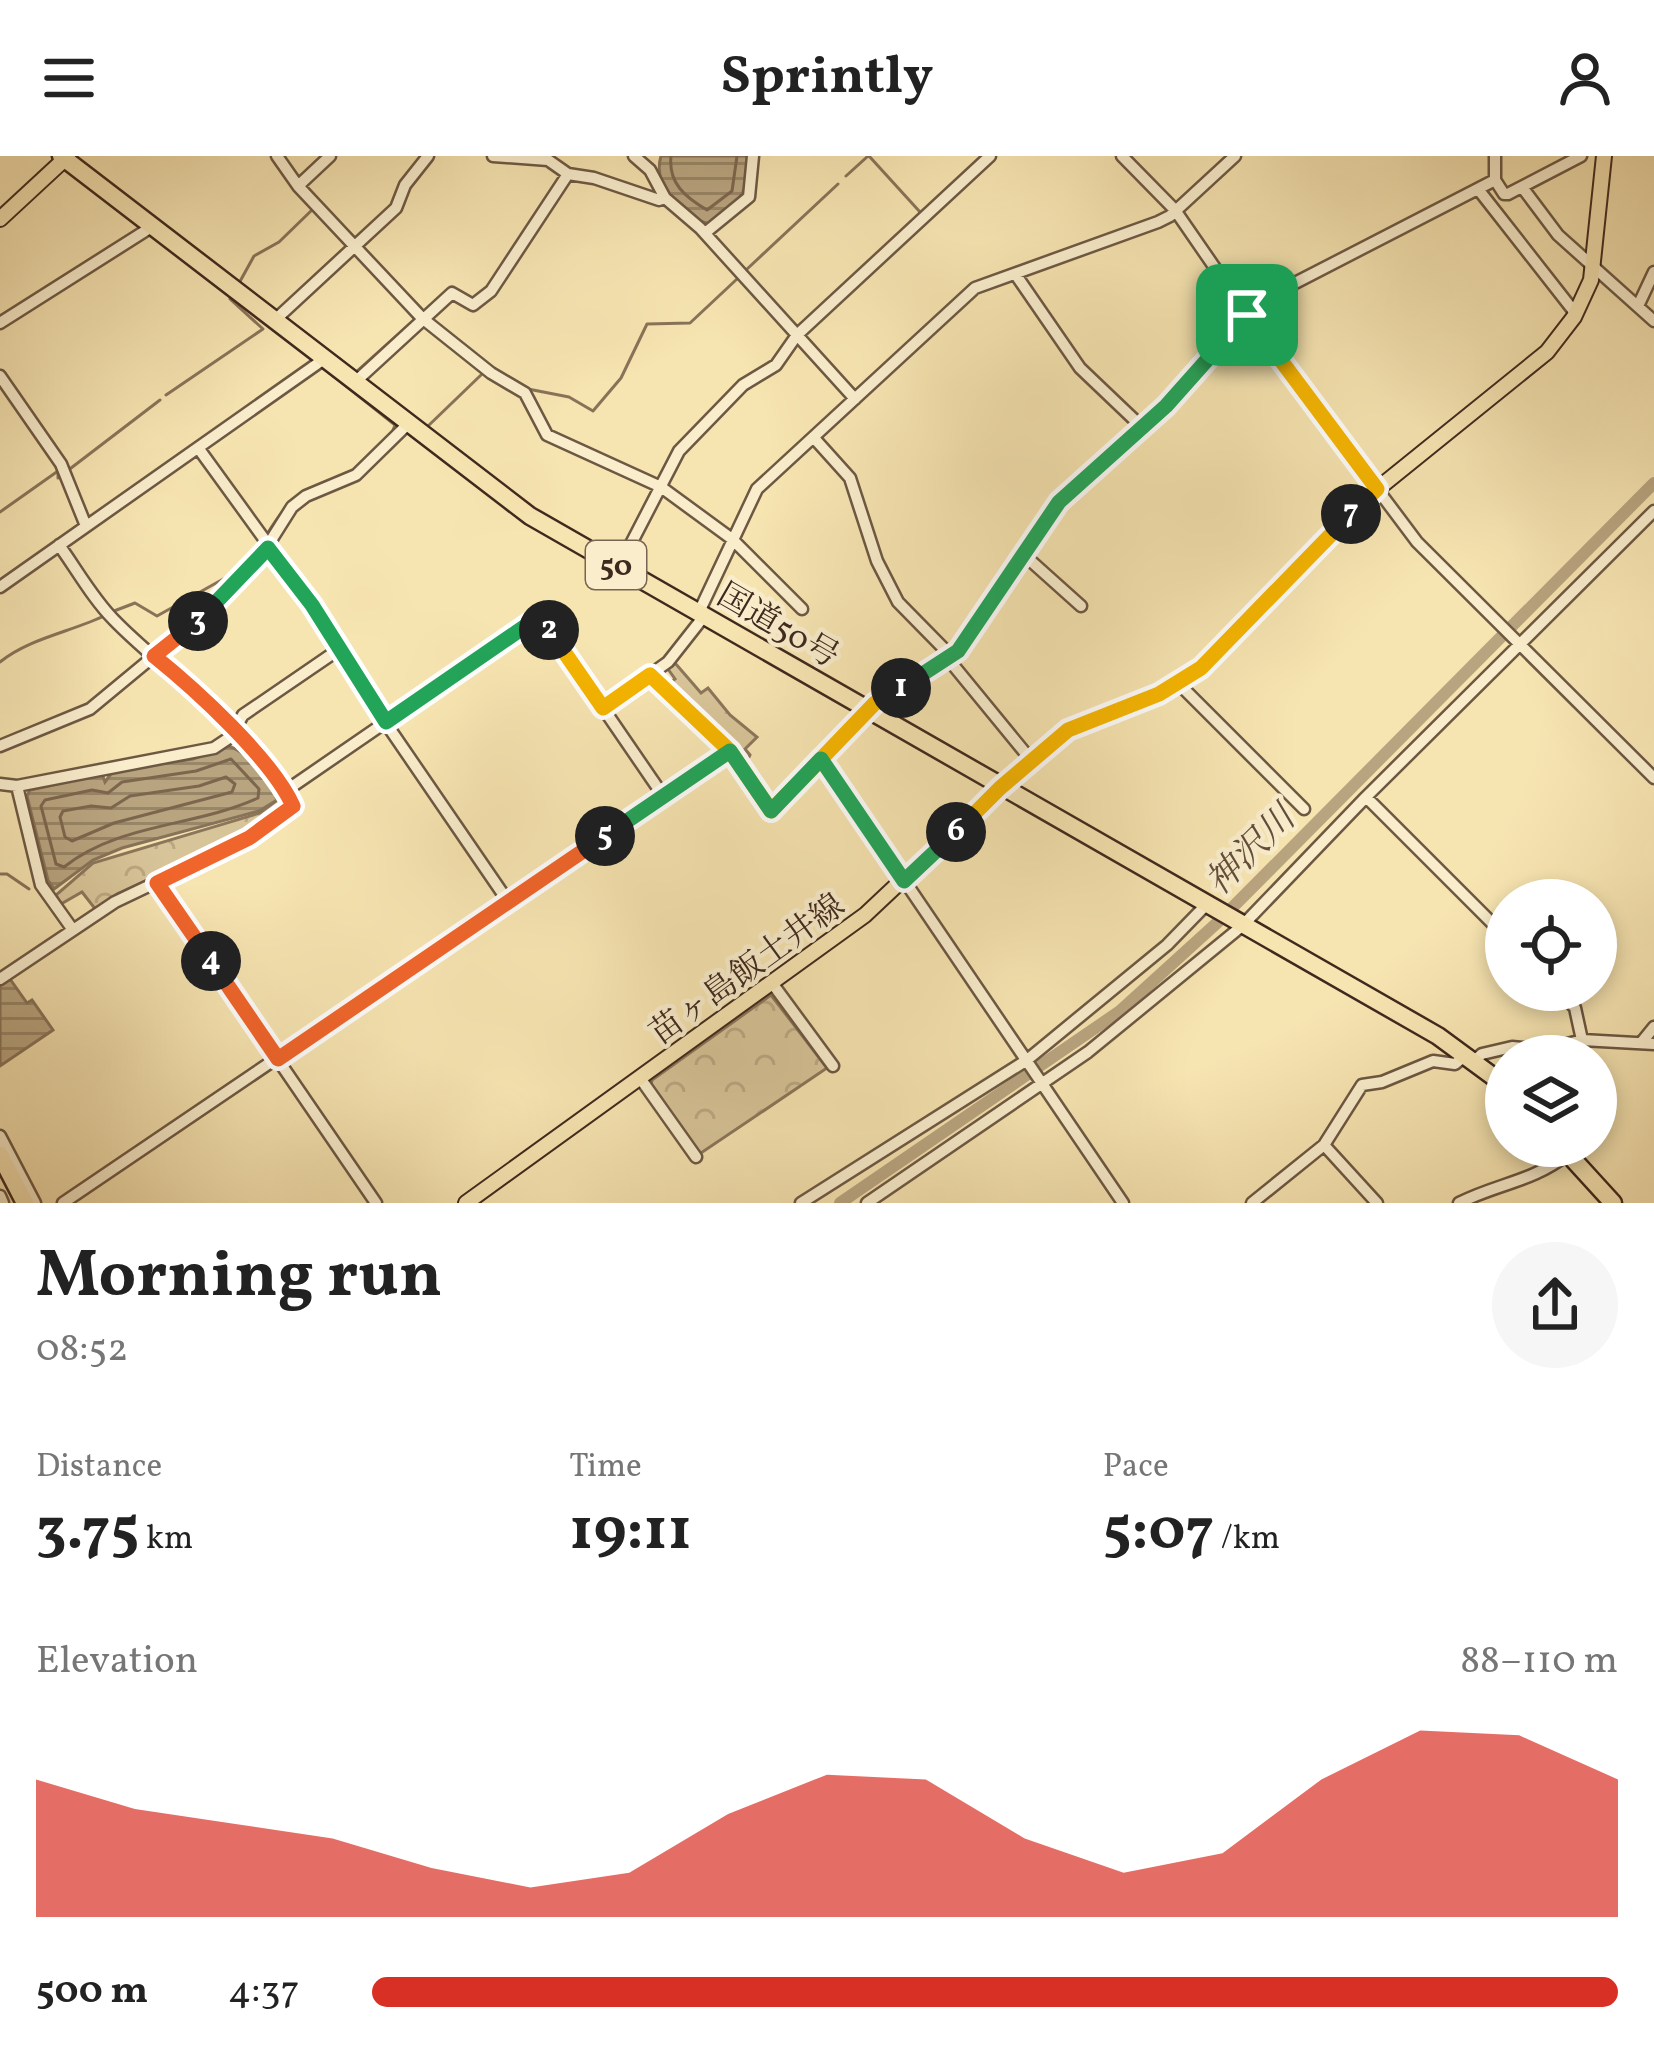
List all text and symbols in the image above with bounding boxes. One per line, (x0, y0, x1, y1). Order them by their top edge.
text: Sprintly (721, 41, 933, 116)
icon: menu (36, 45, 102, 111)
icon: person (1552, 45, 1618, 111)
pin (1196, 264, 1298, 366)
icon: arrive (1214, 282, 1280, 348)
pin: 7 (1321, 484, 1381, 544)
text: 7 (1343, 491, 1359, 537)
road number: 50 (586, 541, 646, 589)
street label: 国道50号 (707, 574, 847, 681)
pin: 3 (168, 591, 228, 651)
text: 3 (190, 598, 206, 644)
pin: 2 (519, 600, 579, 660)
text: 2 (540, 607, 558, 653)
pin: 1 (871, 658, 931, 718)
text: 1 (894, 665, 908, 711)
water label: 神沢川 (1196, 793, 1311, 908)
pin: 6 (926, 802, 986, 862)
pin: 5 (575, 806, 635, 866)
text: 6 (947, 809, 965, 855)
text: 5 (597, 813, 613, 859)
map controls (1485, 879, 1617, 1167)
button: locate (1485, 879, 1617, 1011)
street label: 苗ヶ島飯土井線 (641, 885, 855, 1058)
pin: 4 (181, 931, 241, 991)
text: 4 (201, 938, 221, 984)
button: layers (1485, 1035, 1617, 1167)
text: Morning run (36, 1232, 442, 1324)
button: share (1492, 1242, 1618, 1368)
text: 08:52 (36, 1323, 128, 1377)
text: Distance (36, 1445, 162, 1491)
text: Time (569, 1445, 642, 1491)
text: Pace (1103, 1445, 1169, 1491)
text: 3.75 (36, 1491, 139, 1574)
text: 19:11 (569, 1491, 692, 1574)
text: 5:07 (1103, 1491, 1214, 1574)
text: km (139, 1517, 193, 1563)
text: /km (1214, 1517, 1280, 1563)
text: Elevation (36, 1635, 198, 1689)
text: 88–110 m (1460, 1635, 1618, 1689)
text: 500 m (36, 1965, 148, 2019)
text: 4:37 (228, 1965, 299, 2019)

